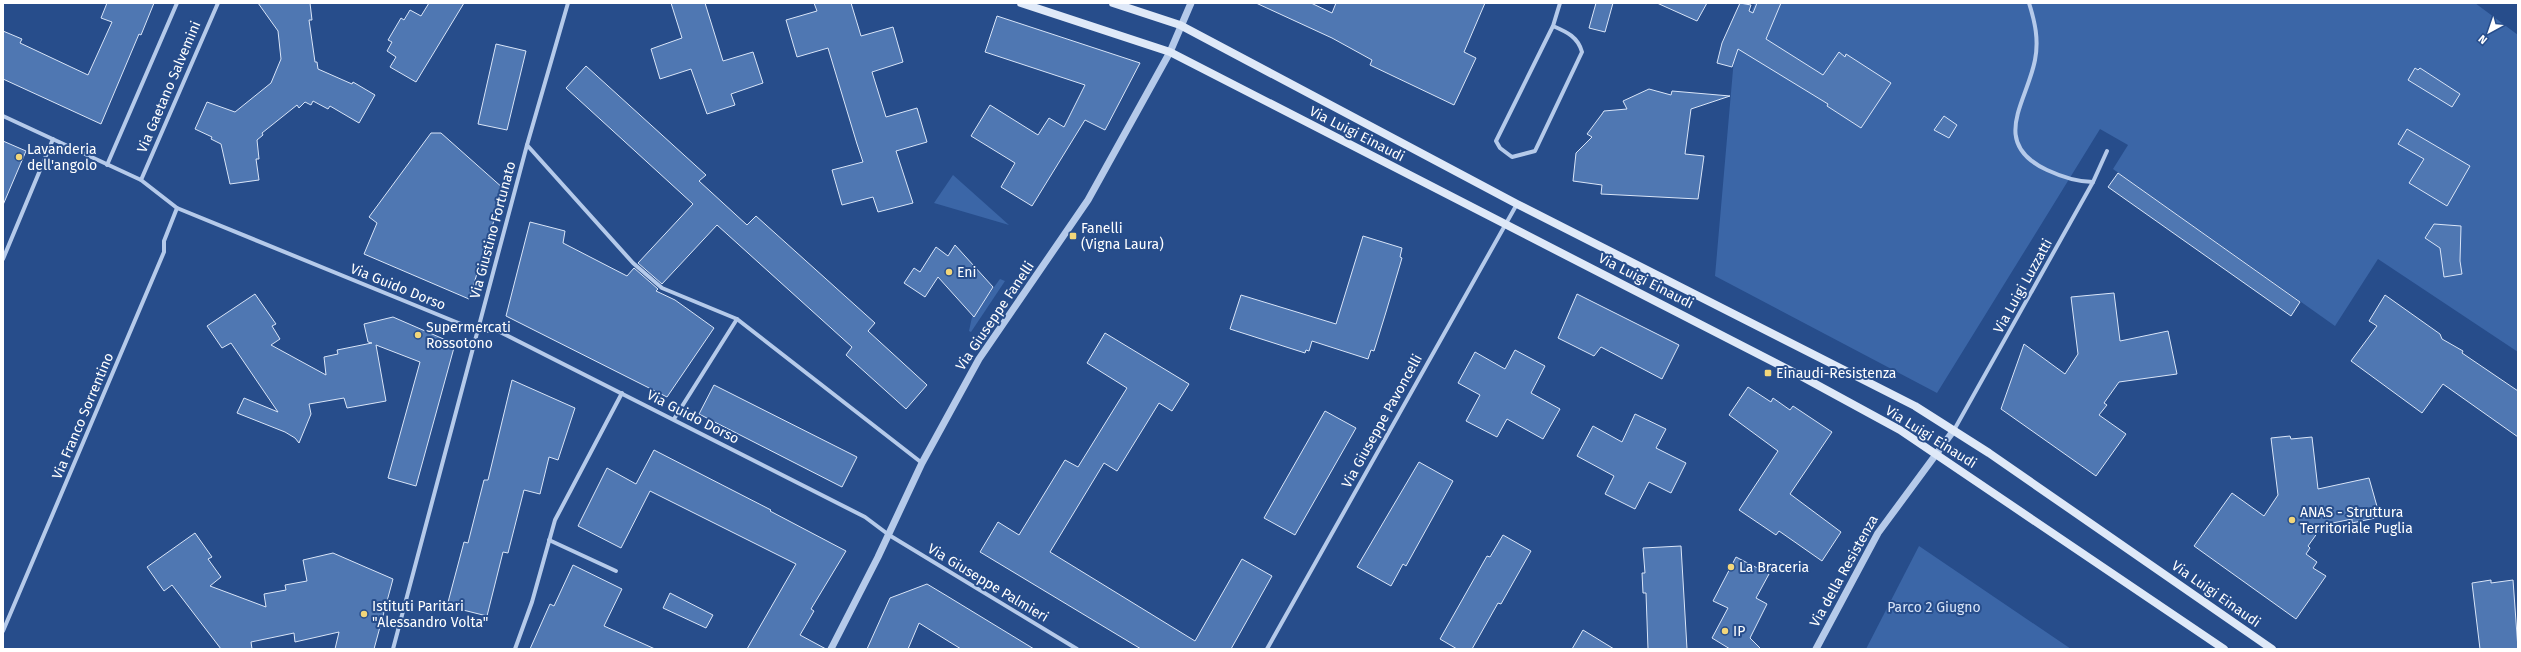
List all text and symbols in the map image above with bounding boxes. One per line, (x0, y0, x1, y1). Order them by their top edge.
north arrow (2469, 12, 2509, 52)
street label: Via Gaetano Salvemini (134, 19, 204, 155)
text: N (2476, 32, 2490, 47)
street label: Via Luigi Einaudi (1307, 103, 1407, 165)
place label: Lavanderia dell'angolo (27, 141, 97, 174)
marker: Lavanderia dell'angolo (14, 152, 24, 162)
street label: Via Giustino Fortunato (466, 159, 520, 301)
place label: Fanelli (Vigna Laura) (1081, 220, 1164, 253)
marker: Fanelli (Vigna Laura) (1068, 231, 1078, 241)
street label: Via Luigi Luzzatti (1990, 236, 2056, 336)
street label: Via Luigi Einaudi (1596, 250, 1696, 312)
street label: Via Giuseppe Fanelli (952, 258, 1038, 374)
street label: Via Guido Dorso (348, 260, 448, 314)
place label: Eni (957, 264, 977, 281)
marker: Eni (944, 267, 954, 277)
place label: Supermercati Rossotono (426, 319, 511, 352)
marker: Supermercati Rossotono (413, 330, 423, 340)
street label: Via Franco Sorrentino (49, 350, 117, 482)
street label: Via Giuseppe Pavoncelli (1338, 351, 1426, 491)
place label: Einaudi-Resistenza (1776, 365, 1896, 382)
marker: Einaudi-Resistenza (1763, 368, 1773, 378)
street label: Via Guido Dorso (644, 386, 742, 448)
street label: Via Luigi Einaudi (1882, 402, 1980, 472)
place label: ANAS - Struttura Territoriale Puglia (2300, 504, 2413, 537)
street label: Via della Resistenza (1806, 512, 1882, 630)
marker: ANAS - Struttura Territoriale Puglia (2287, 515, 2297, 525)
street label: Via Giuseppe Palmieri (924, 540, 1052, 626)
street label: Via Luigi Einaudi (2168, 557, 2264, 631)
place label: La Braceria (1739, 559, 1809, 576)
marker: La Braceria (1726, 562, 1736, 572)
place label: Istituti Paritari "Alessandro Volta" (372, 598, 488, 631)
park label: Parco 2 Giugno (1887, 599, 1981, 616)
marker: Istituti Paritari "Alessandro Volta" (359, 609, 369, 619)
place label: IP (1733, 623, 1745, 640)
marker: IP (1720, 626, 1730, 636)

